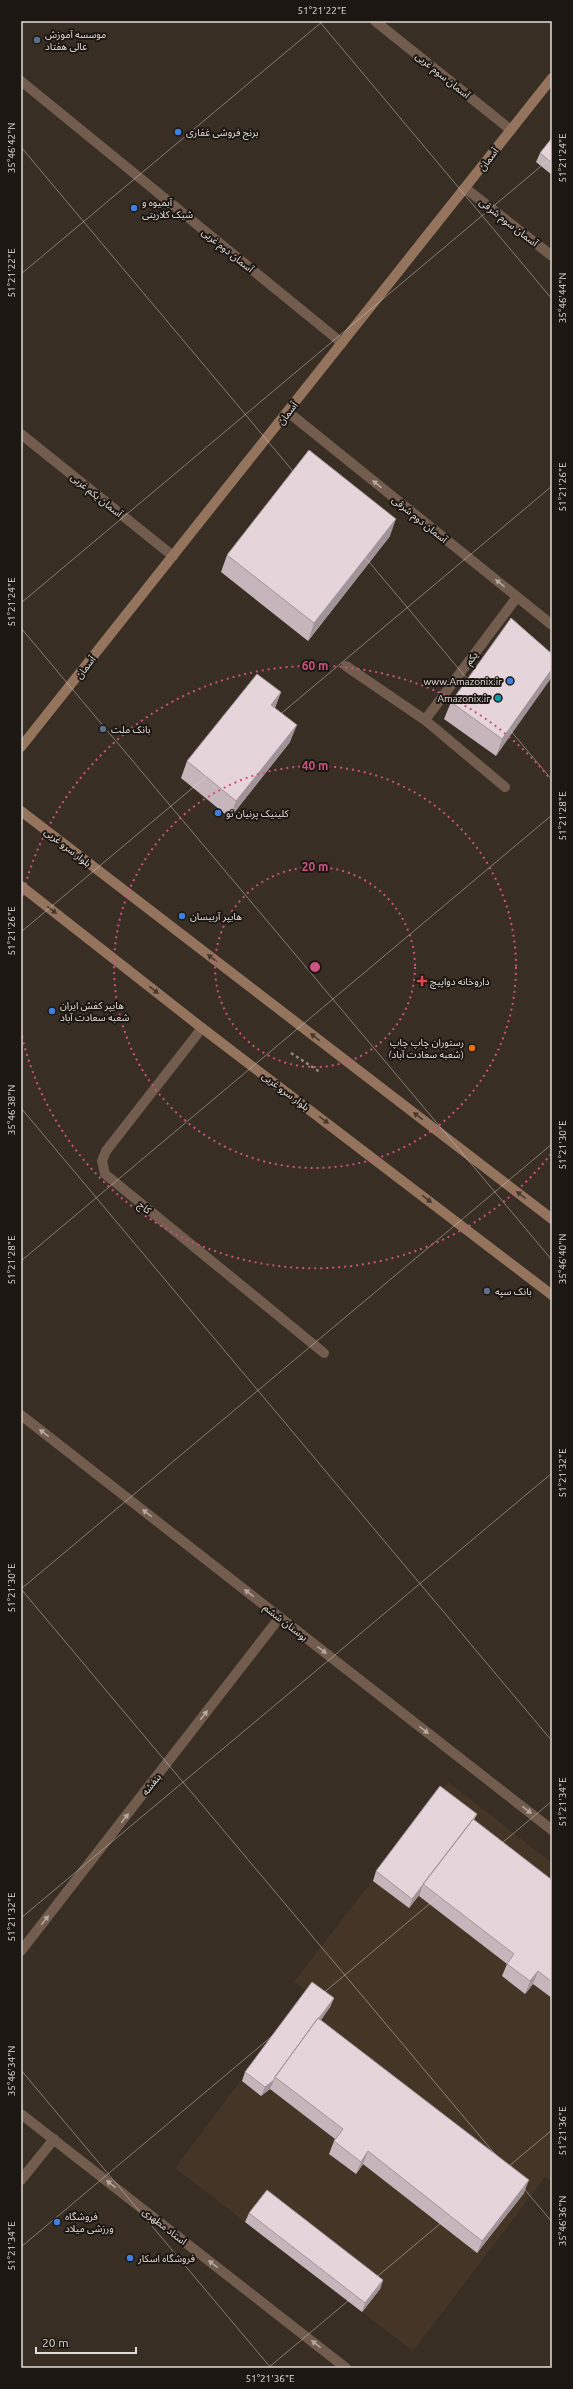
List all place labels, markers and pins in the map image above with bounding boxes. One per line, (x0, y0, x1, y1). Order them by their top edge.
place label: موسسه آموزش عالی هفتاد (45, 29, 106, 52)
marker: موسسه آموزش عالی هفتاد (32, 35, 42, 45)
marker: برنج فروشی غفاری (173, 127, 183, 137)
place label: برنج فروشی غفاری (186, 127, 259, 140)
place label: آبمیوه و شیک کلاریتی (142, 197, 193, 221)
marker: آبمیوه و شیک کلاریتی (129, 203, 139, 213)
place label: www.Amazonix.ir (423, 676, 502, 687)
marker: www.Amazonix.ir (505, 676, 515, 686)
place label: Amazonix.ir (437, 693, 490, 704)
marker: Amazonix.ir (493, 693, 503, 703)
marker: بانک ملت (98, 724, 108, 734)
place label: بانک ملت (111, 724, 151, 735)
marker: کلینیک پرنیان نو (213, 808, 223, 818)
place label: کلینیک پرنیان نو (226, 808, 289, 820)
marker: هایپر آربیسان (177, 911, 187, 921)
place label: هایپر آربیسان (190, 911, 242, 923)
centre of rings (308, 960, 322, 974)
marker: داروخانه دواپیچ (417, 976, 427, 986)
place label: داروخانه دواپیچ (430, 976, 490, 989)
place label: هایپر کفش ایران شعبه سعادت آباد (60, 1000, 129, 1023)
marker: هایپر کفش ایران شعبه سعادت آباد (47, 1006, 57, 1016)
place label: رستوران چاپ چاپ (شعبه سعادت آباد) (388, 1037, 464, 1060)
marker: رستوران چاپ چاپ (شعبه سعادت آباد) (467, 1043, 477, 1053)
marker: بانک سپه (482, 1286, 492, 1296)
place label: بانک سپه (495, 1286, 532, 1298)
place label: فروشگاه ورزشی میلاد (65, 2211, 114, 2235)
marker: فروشگاه ورزشی میلاد (52, 2217, 62, 2227)
marker: فروشگاه اسکار (125, 2253, 135, 2263)
place label: فروشگاه اسکار (137, 2253, 195, 2265)

